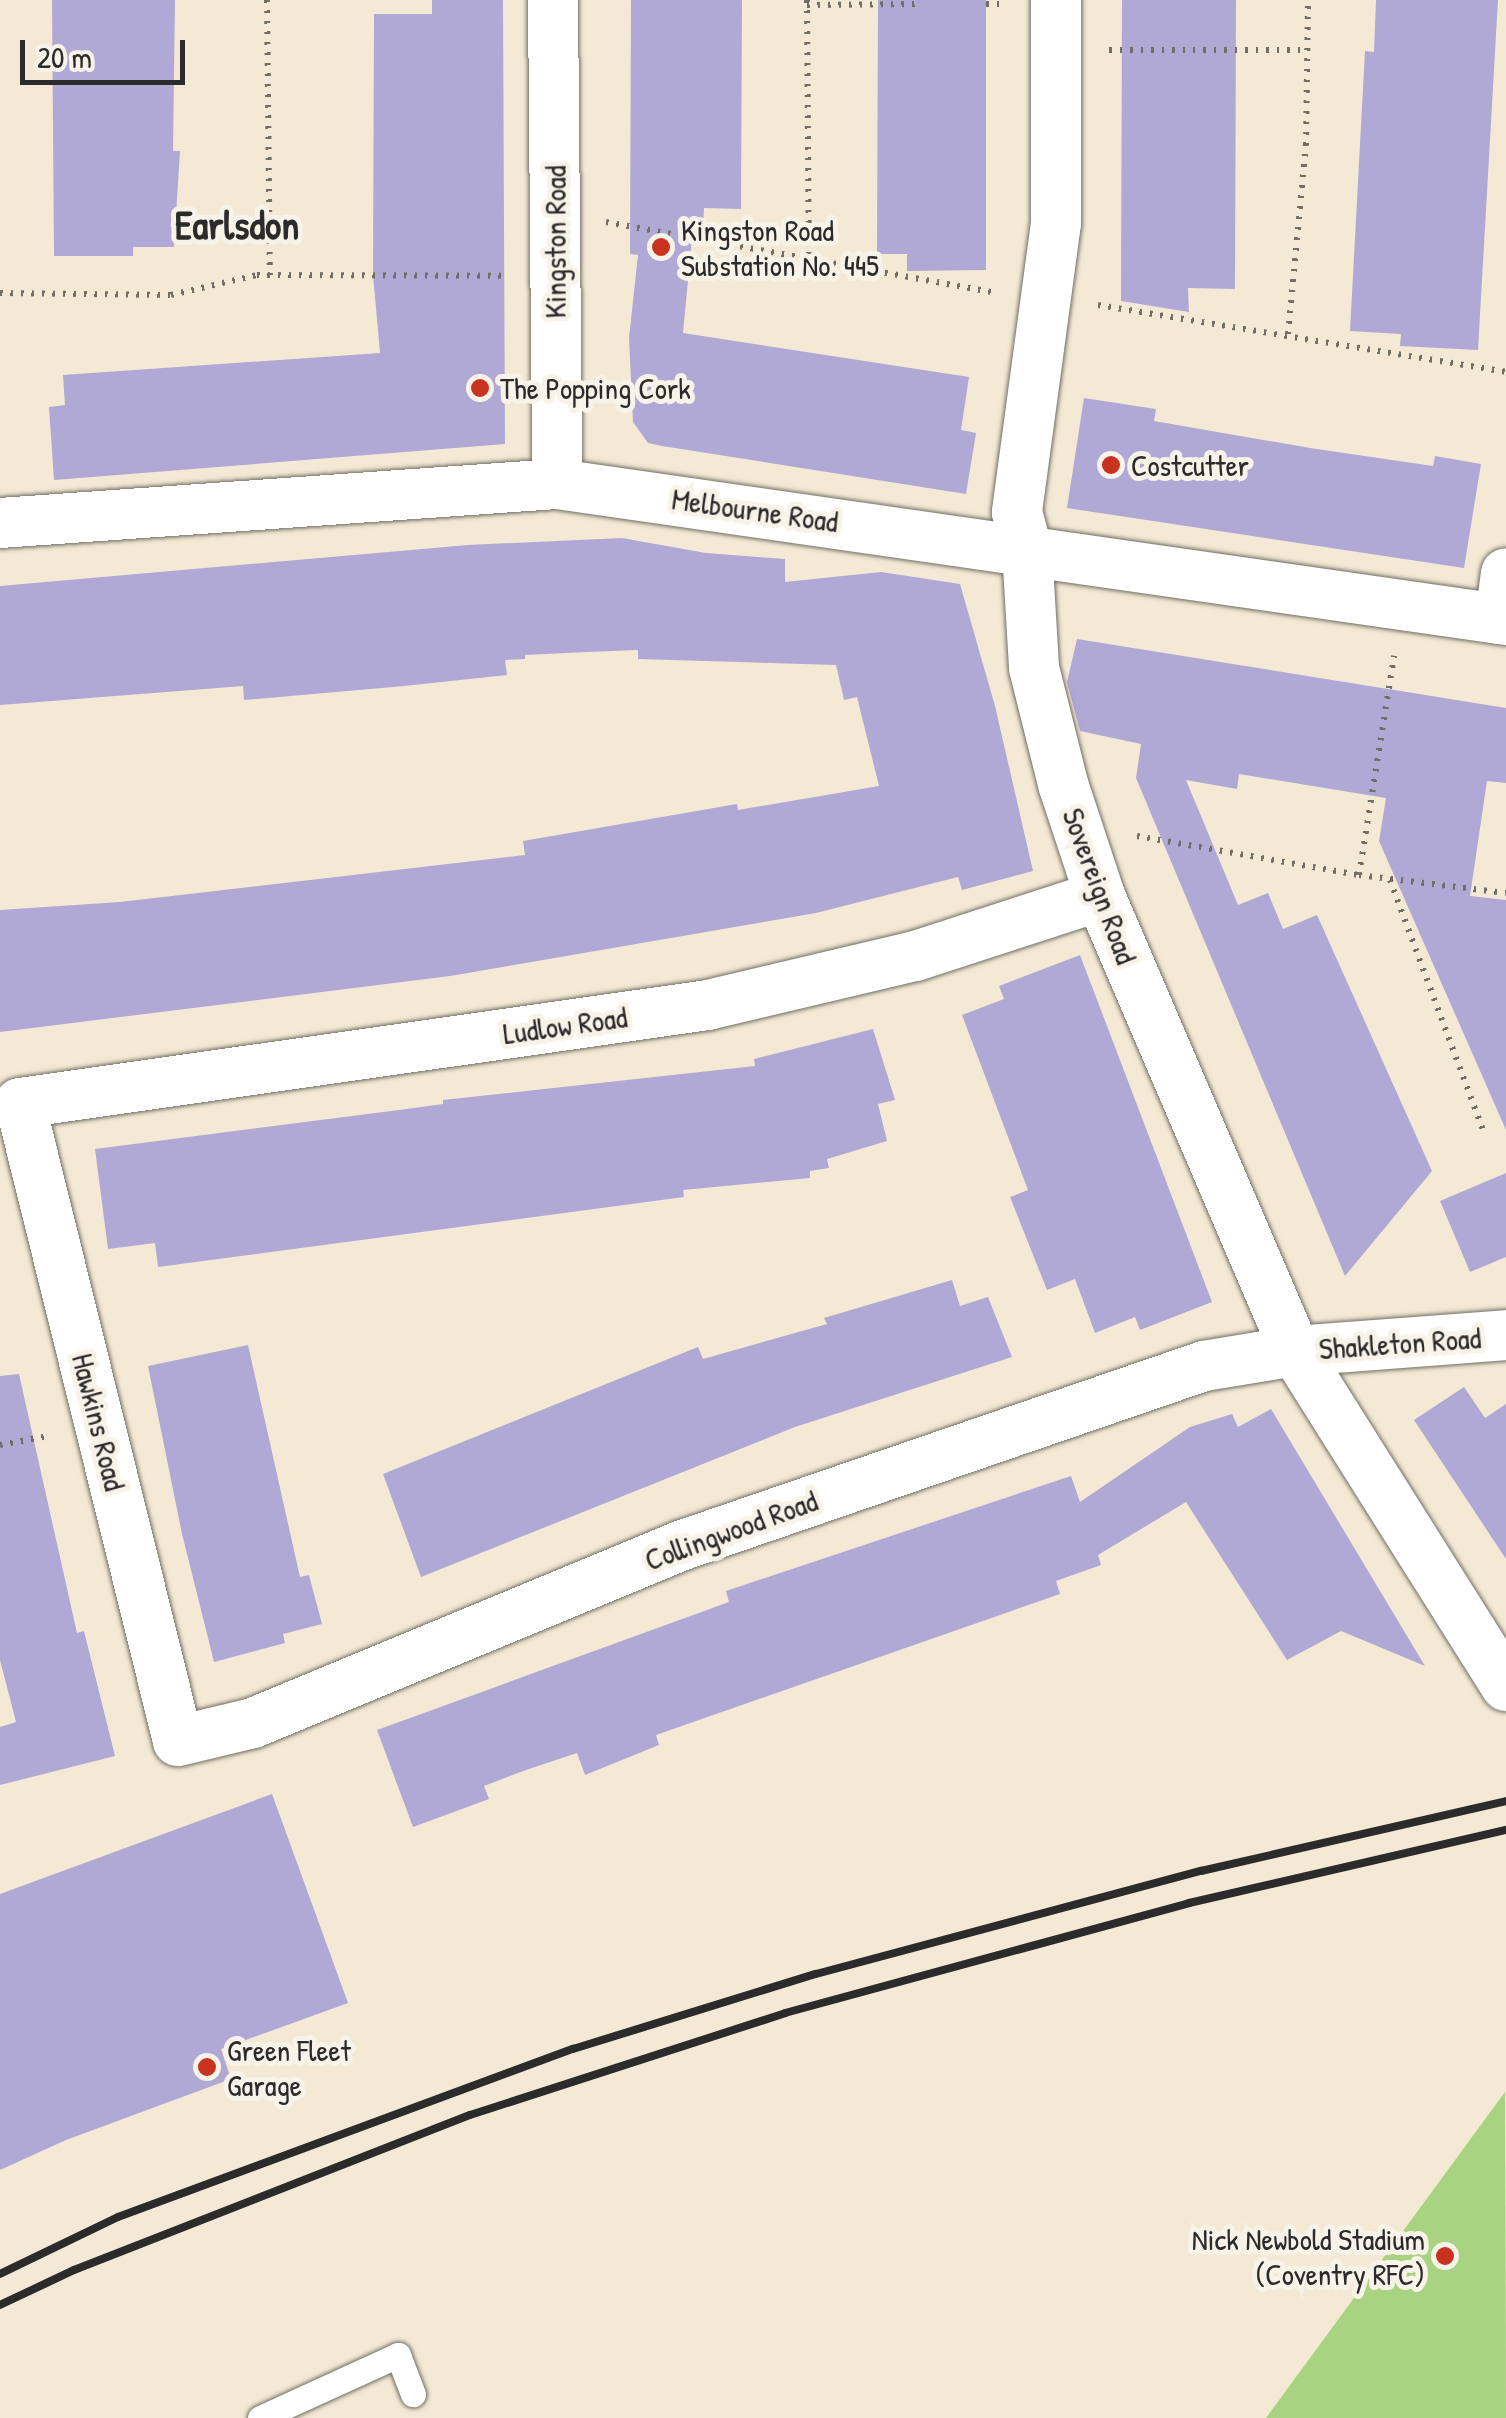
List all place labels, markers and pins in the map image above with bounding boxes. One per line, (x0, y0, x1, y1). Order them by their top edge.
place label: Kingston Road Substation No. 445 (681, 212, 879, 282)
marker: Kingston Road Substation No. 445 (650, 236, 672, 258)
place label: The Popping Cork (500, 370, 691, 406)
marker: The Popping Cork (469, 377, 491, 399)
place label: Costcutter (1131, 447, 1249, 483)
marker: Costcutter (1100, 454, 1122, 476)
place label: Green Fleet Garage (227, 2032, 351, 2102)
marker: Green Fleet Garage (196, 2056, 218, 2078)
place label: Nick Newbold Stadium (Coventry RFC) (1192, 2221, 1425, 2292)
marker: Nick Newbold Stadium (Coventry RFC) (1434, 2245, 1456, 2267)

